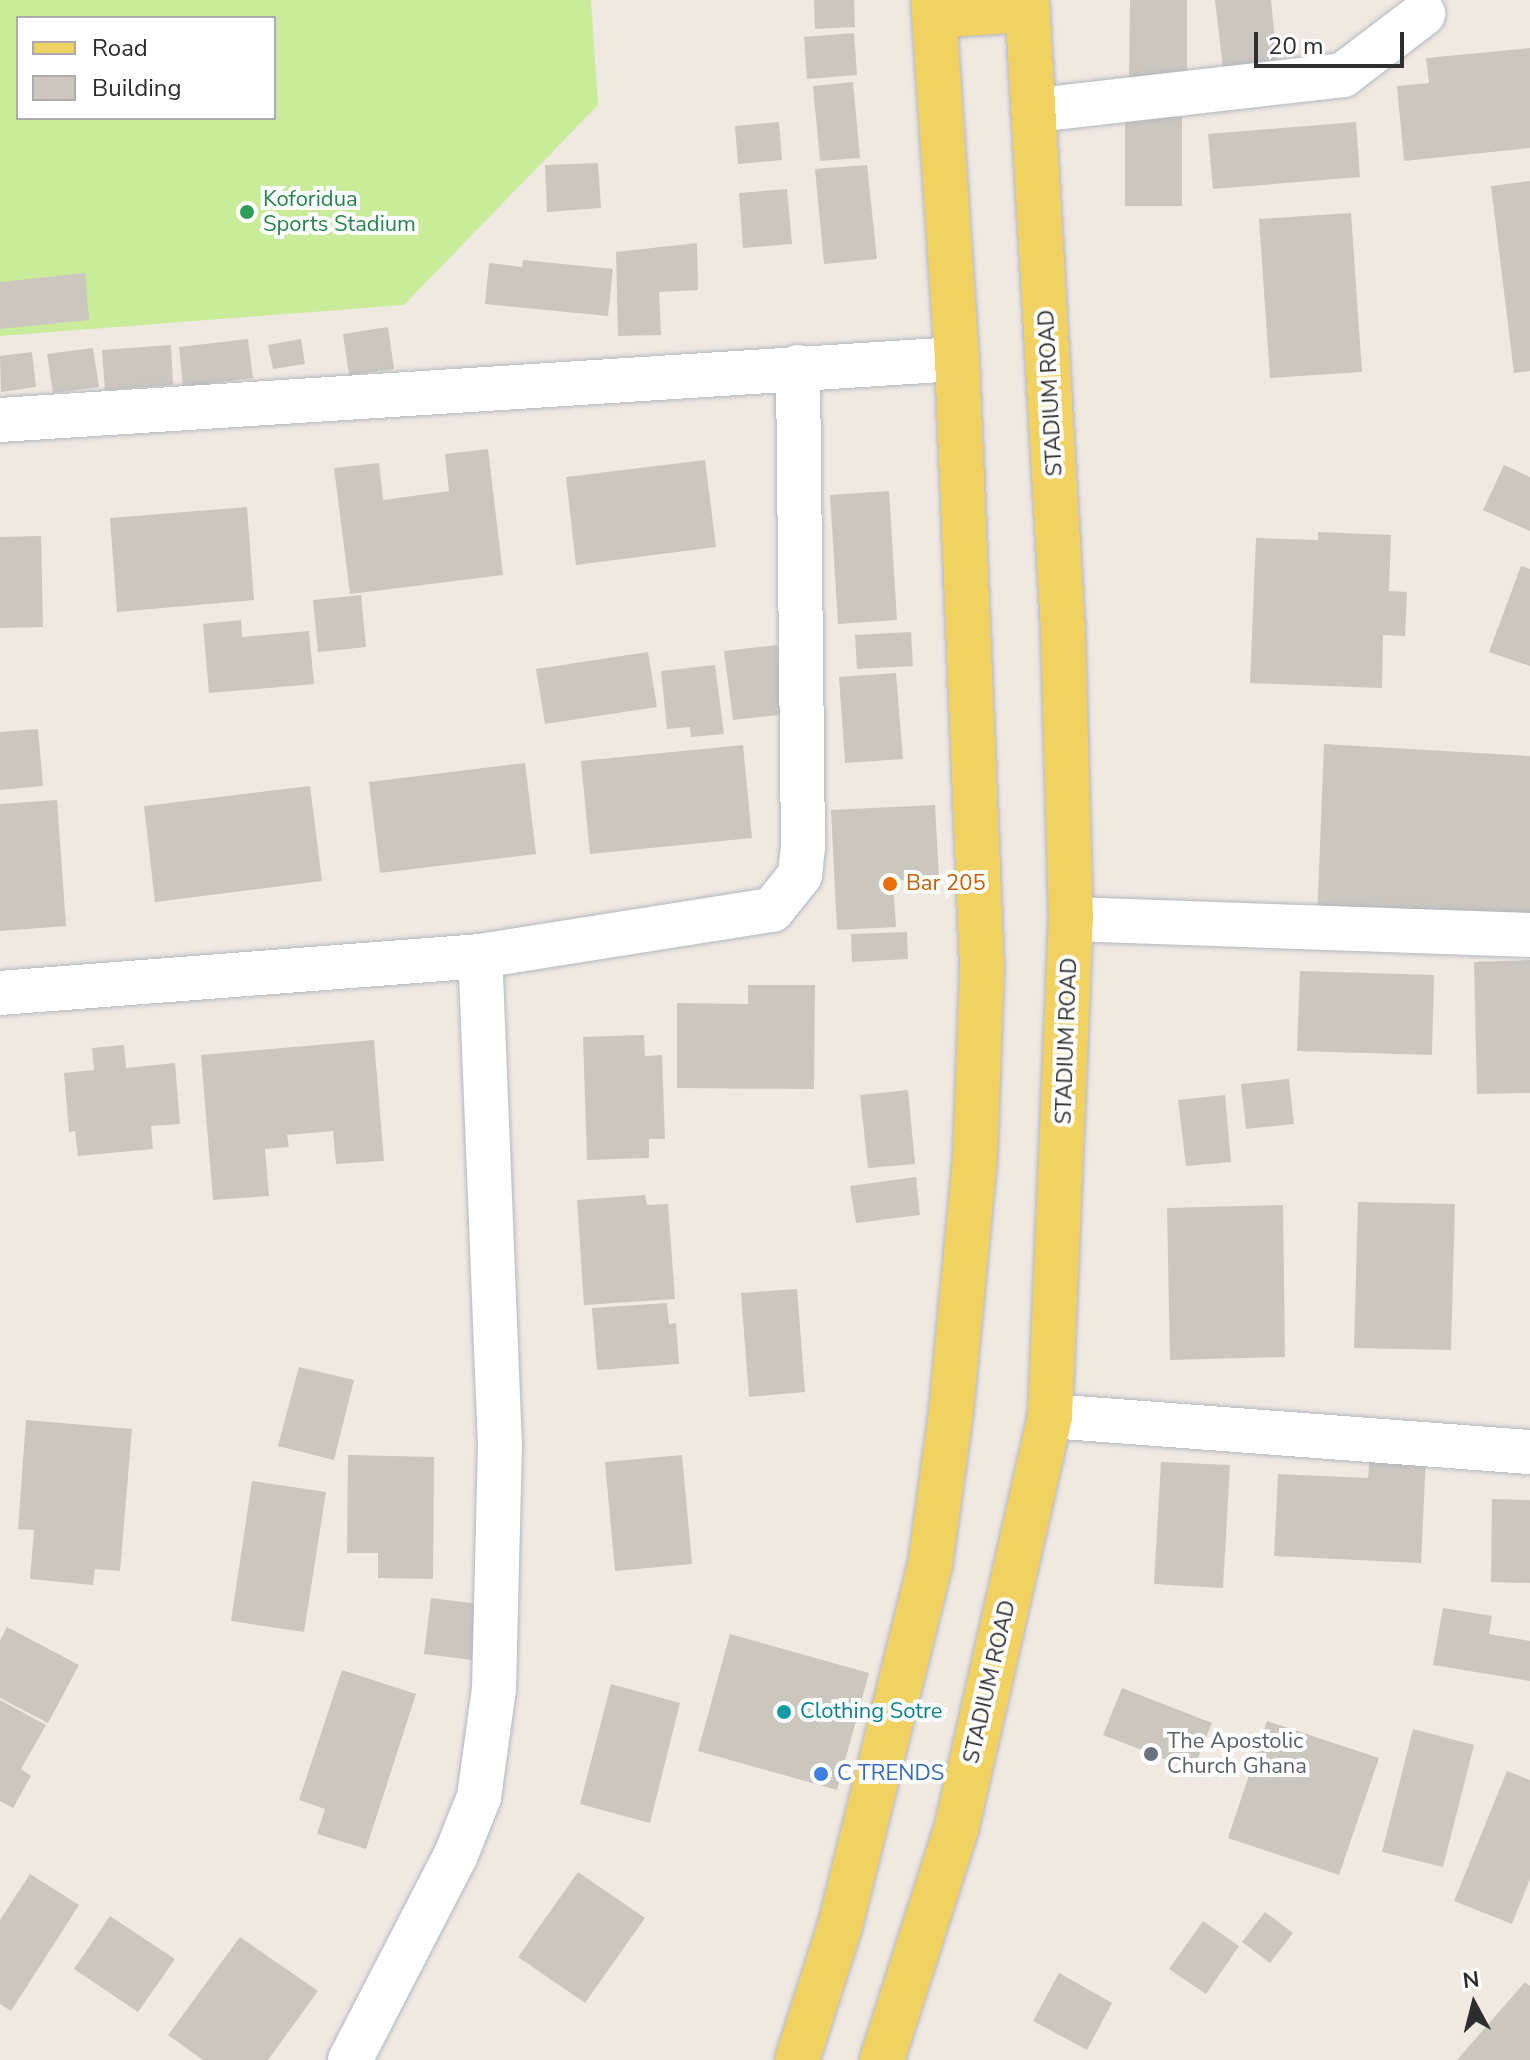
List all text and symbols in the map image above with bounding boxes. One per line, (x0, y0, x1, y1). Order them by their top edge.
legend (16, 16, 276, 120)
scale bar (1258, 16, 1408, 66)
text: 20 m (1268, 30, 1324, 62)
text: Road (92, 32, 148, 64)
text: Building (92, 72, 182, 104)
place label: Koforidua Sports Stadium (263, 186, 416, 238)
marker: Koforidua Sports Stadium (238, 203, 256, 221)
street label: STADIUM ROAD (1033, 309, 1069, 477)
place label: Bar 205 (906, 871, 986, 897)
marker: Bar 205 (881, 875, 899, 893)
street label: STADIUM ROAD (1051, 957, 1083, 1125)
street label: STADIUM ROAD (958, 1598, 1022, 1766)
place label: Clothing Sotre (800, 1699, 942, 1725)
marker: Clothing Sotre (775, 1703, 793, 1721)
place label: The Apostolic Church Ghana (1167, 1728, 1307, 1780)
marker: The Apostolic Church Ghana (1142, 1745, 1160, 1763)
place label: C TRENDS (837, 1761, 944, 1787)
marker: C TRENDS (812, 1765, 830, 1783)
north arrow (1434, 1964, 1514, 2044)
text: N (1461, 1964, 1481, 1996)

